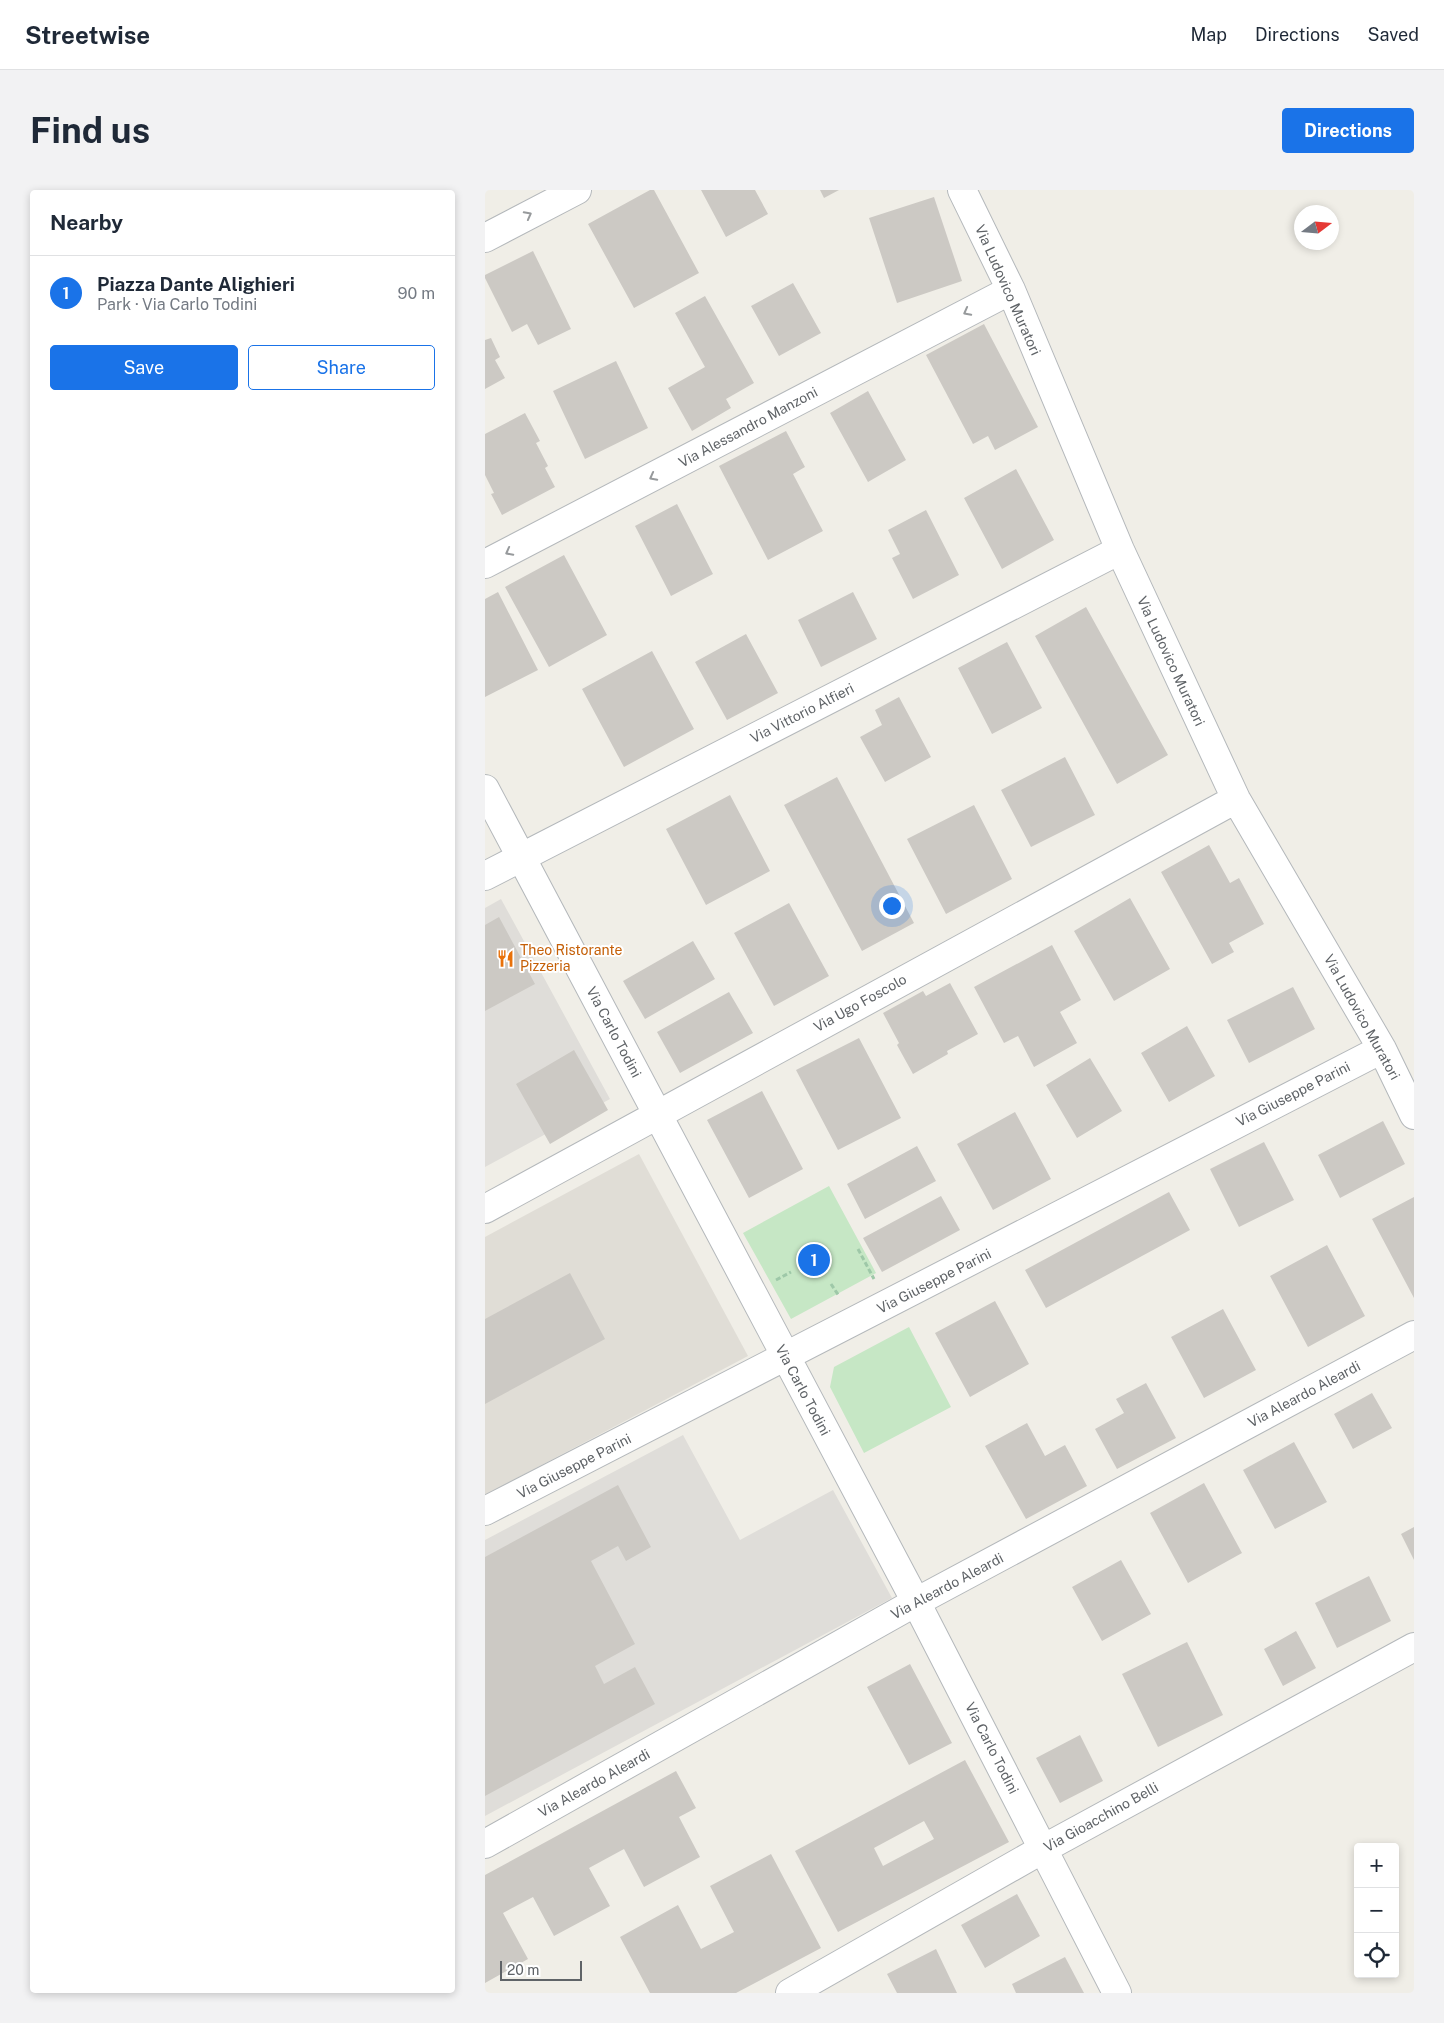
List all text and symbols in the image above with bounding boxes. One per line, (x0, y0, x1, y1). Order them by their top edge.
text: Streetwise (25, 21, 150, 49)
text: Map (1190, 24, 1227, 45)
text: Directions (1255, 24, 1340, 45)
text: Saved (1368, 24, 1419, 45)
button: Directions (1282, 108, 1414, 153)
text: Find us (30, 110, 150, 151)
north arrow (1294, 205, 1339, 250)
text: Nearby (50, 210, 123, 235)
one-way arrow (523, 211, 532, 221)
street label: Via Ludovico Muratori (972, 222, 1044, 358)
text: Piazza Dante Alighieri (97, 273, 295, 295)
text: 1 (63, 284, 69, 303)
text: 90 m (398, 284, 435, 303)
text: Park · Via Carlo Todini (97, 295, 257, 314)
one-way arrow (964, 306, 973, 316)
button: Save (50, 345, 238, 390)
button: Share (248, 345, 435, 390)
street label: Via Alessandro Manzoni (676, 384, 820, 470)
one-way arrow (649, 471, 658, 481)
one-way arrow (505, 546, 514, 556)
street label: Via Ludovico Muratori (1134, 594, 1208, 728)
street label: Via Vittorio Alfieri (747, 680, 857, 746)
your location (879, 893, 905, 919)
place label: Theo Ristorante Pizzeria (520, 942, 622, 974)
restaurant icon: Theo Ristorante Pizzeria (496, 948, 516, 968)
street label: Via Ludovico Muratori (1321, 951, 1403, 1083)
street label: Via Ugo Foscolo (811, 971, 909, 1035)
street label: Via Carlo Todini (583, 984, 645, 1080)
street label: Via Giuseppe Parini (1233, 1058, 1353, 1130)
pin: 1 (798, 1241, 830, 1279)
street label: Via Giuseppe Parini (874, 1245, 994, 1317)
street label: Via Carlo Todini (772, 1342, 834, 1438)
street label: Via Aleardo Aleardi (1245, 1358, 1363, 1430)
street label: Via Giuseppe Parini (514, 1430, 634, 1502)
street label: Via Aleardo Aleardi (888, 1550, 1006, 1622)
street label: Via Carlo Todini (962, 1700, 1022, 1796)
street label: Via Aleardo Aleardi (535, 1746, 653, 1820)
street label: Via Gioacchino Belli (1041, 1779, 1161, 1855)
map controls (1354, 1843, 1399, 1978)
button: + (1354, 1843, 1399, 1888)
button: − (1354, 1888, 1399, 1933)
button: locate (1354, 1933, 1399, 1978)
scale bar (500, 1958, 583, 1981)
text: 20 m (507, 1962, 539, 1978)

